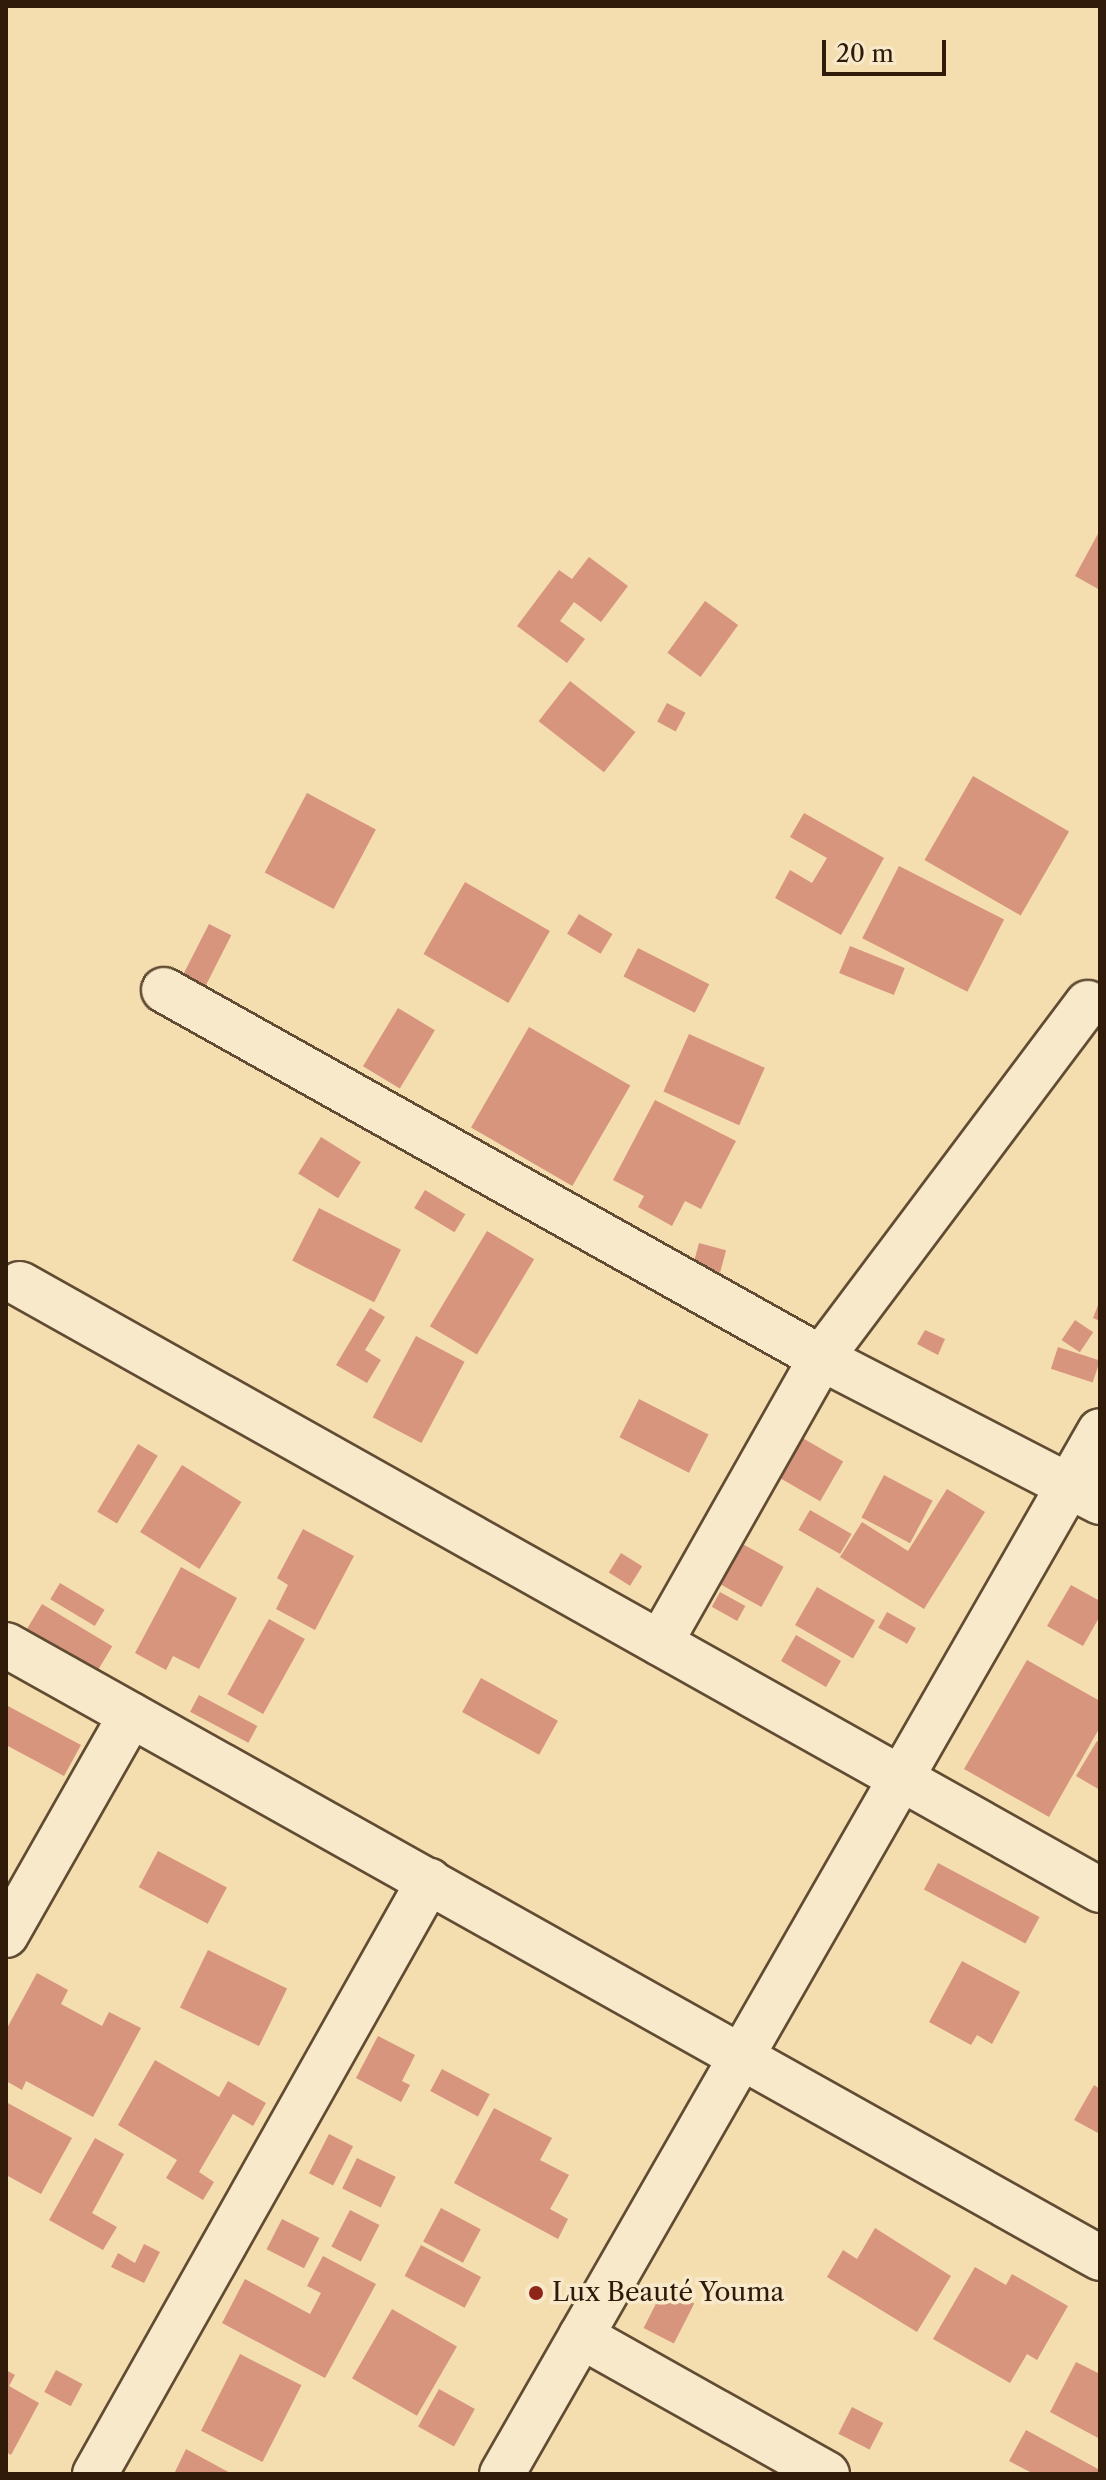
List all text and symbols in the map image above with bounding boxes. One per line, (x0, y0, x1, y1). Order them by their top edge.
scale bar (826, 24, 950, 74)
text: 20 m (836, 39, 894, 68)
place label: Lux Beauté Youma (552, 2277, 786, 2309)
marker: Lux Beauté Youma (527, 2284, 545, 2302)

